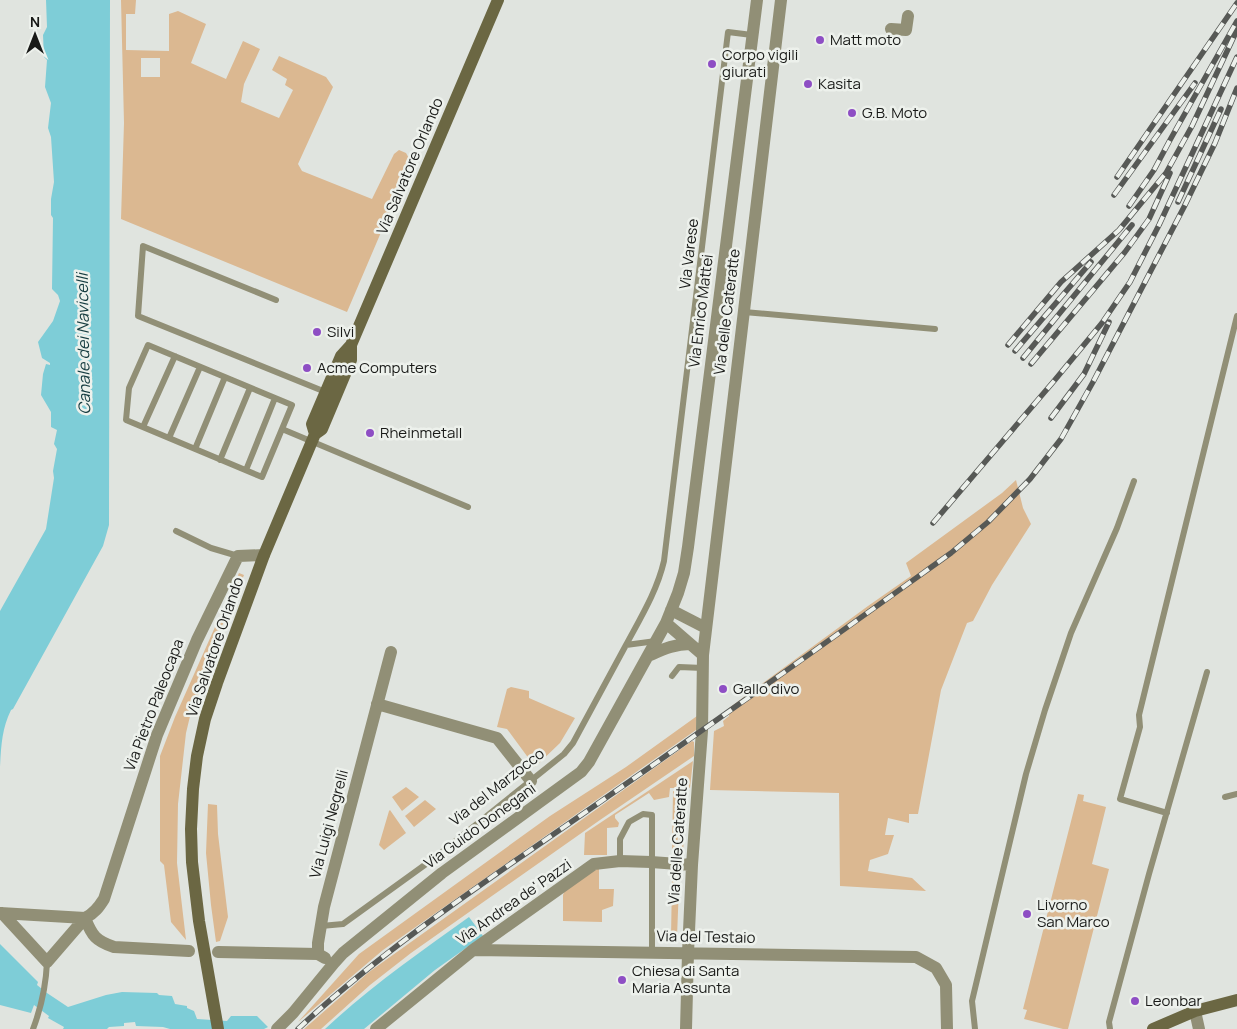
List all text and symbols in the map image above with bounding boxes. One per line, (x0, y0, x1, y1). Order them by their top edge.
north arrow (10, 10, 60, 60)
text: N (30, 12, 40, 31)
place label: Matt moto (830, 29, 901, 50)
marker: Matt moto (814, 34, 826, 46)
place label: Corpo vigili giurati (722, 44, 798, 82)
marker: Corpo vigili giurati (706, 58, 718, 70)
place label: Kasita (818, 73, 861, 94)
marker: Kasita (802, 78, 814, 90)
street label: Via Salvatore Orlando (371, 94, 448, 237)
place label: G.B. Moto (862, 102, 927, 123)
marker: G.B. Moto (846, 107, 858, 119)
street label: Via Varese (674, 217, 703, 290)
street label: Via delle Cateratte (708, 247, 745, 376)
street label: Via Enrico Mattei (683, 253, 718, 369)
water label: Canale dei Navicelli (71, 271, 95, 415)
place label: Silvi (327, 321, 354, 342)
marker: Silvi (311, 326, 323, 338)
place label: Acme Computers (317, 357, 437, 378)
marker: Acme Computers (301, 362, 313, 374)
place label: Rheinmetall (380, 422, 462, 443)
marker: Rheinmetall (364, 427, 376, 439)
street label: Via Salvatore Orlando (181, 574, 248, 720)
street label: Via Pietro Paleocapa (119, 636, 188, 774)
place label: Gallo divo (733, 678, 799, 699)
marker: Gallo divo (717, 683, 729, 695)
street label: Via del Marzocco (445, 743, 549, 830)
street label: Via Luigi Negrelli (304, 767, 353, 880)
street label: Via delle Cateratte (663, 777, 692, 905)
street label: Via Guido Donegani (420, 778, 540, 873)
street label: Via Andrea de' Pazzi (452, 854, 576, 949)
place label: Livorno San Marco (1037, 894, 1110, 932)
marker: Livorno San Marco (1021, 908, 1033, 920)
street label: Via del Testaio (656, 925, 756, 948)
place label: Chiesa di Santa Maria Assunta (632, 960, 739, 998)
marker: Chiesa di Santa Maria Assunta (616, 974, 628, 986)
place label: Leonbar (1145, 990, 1202, 1011)
marker: Leonbar (1129, 995, 1141, 1007)

